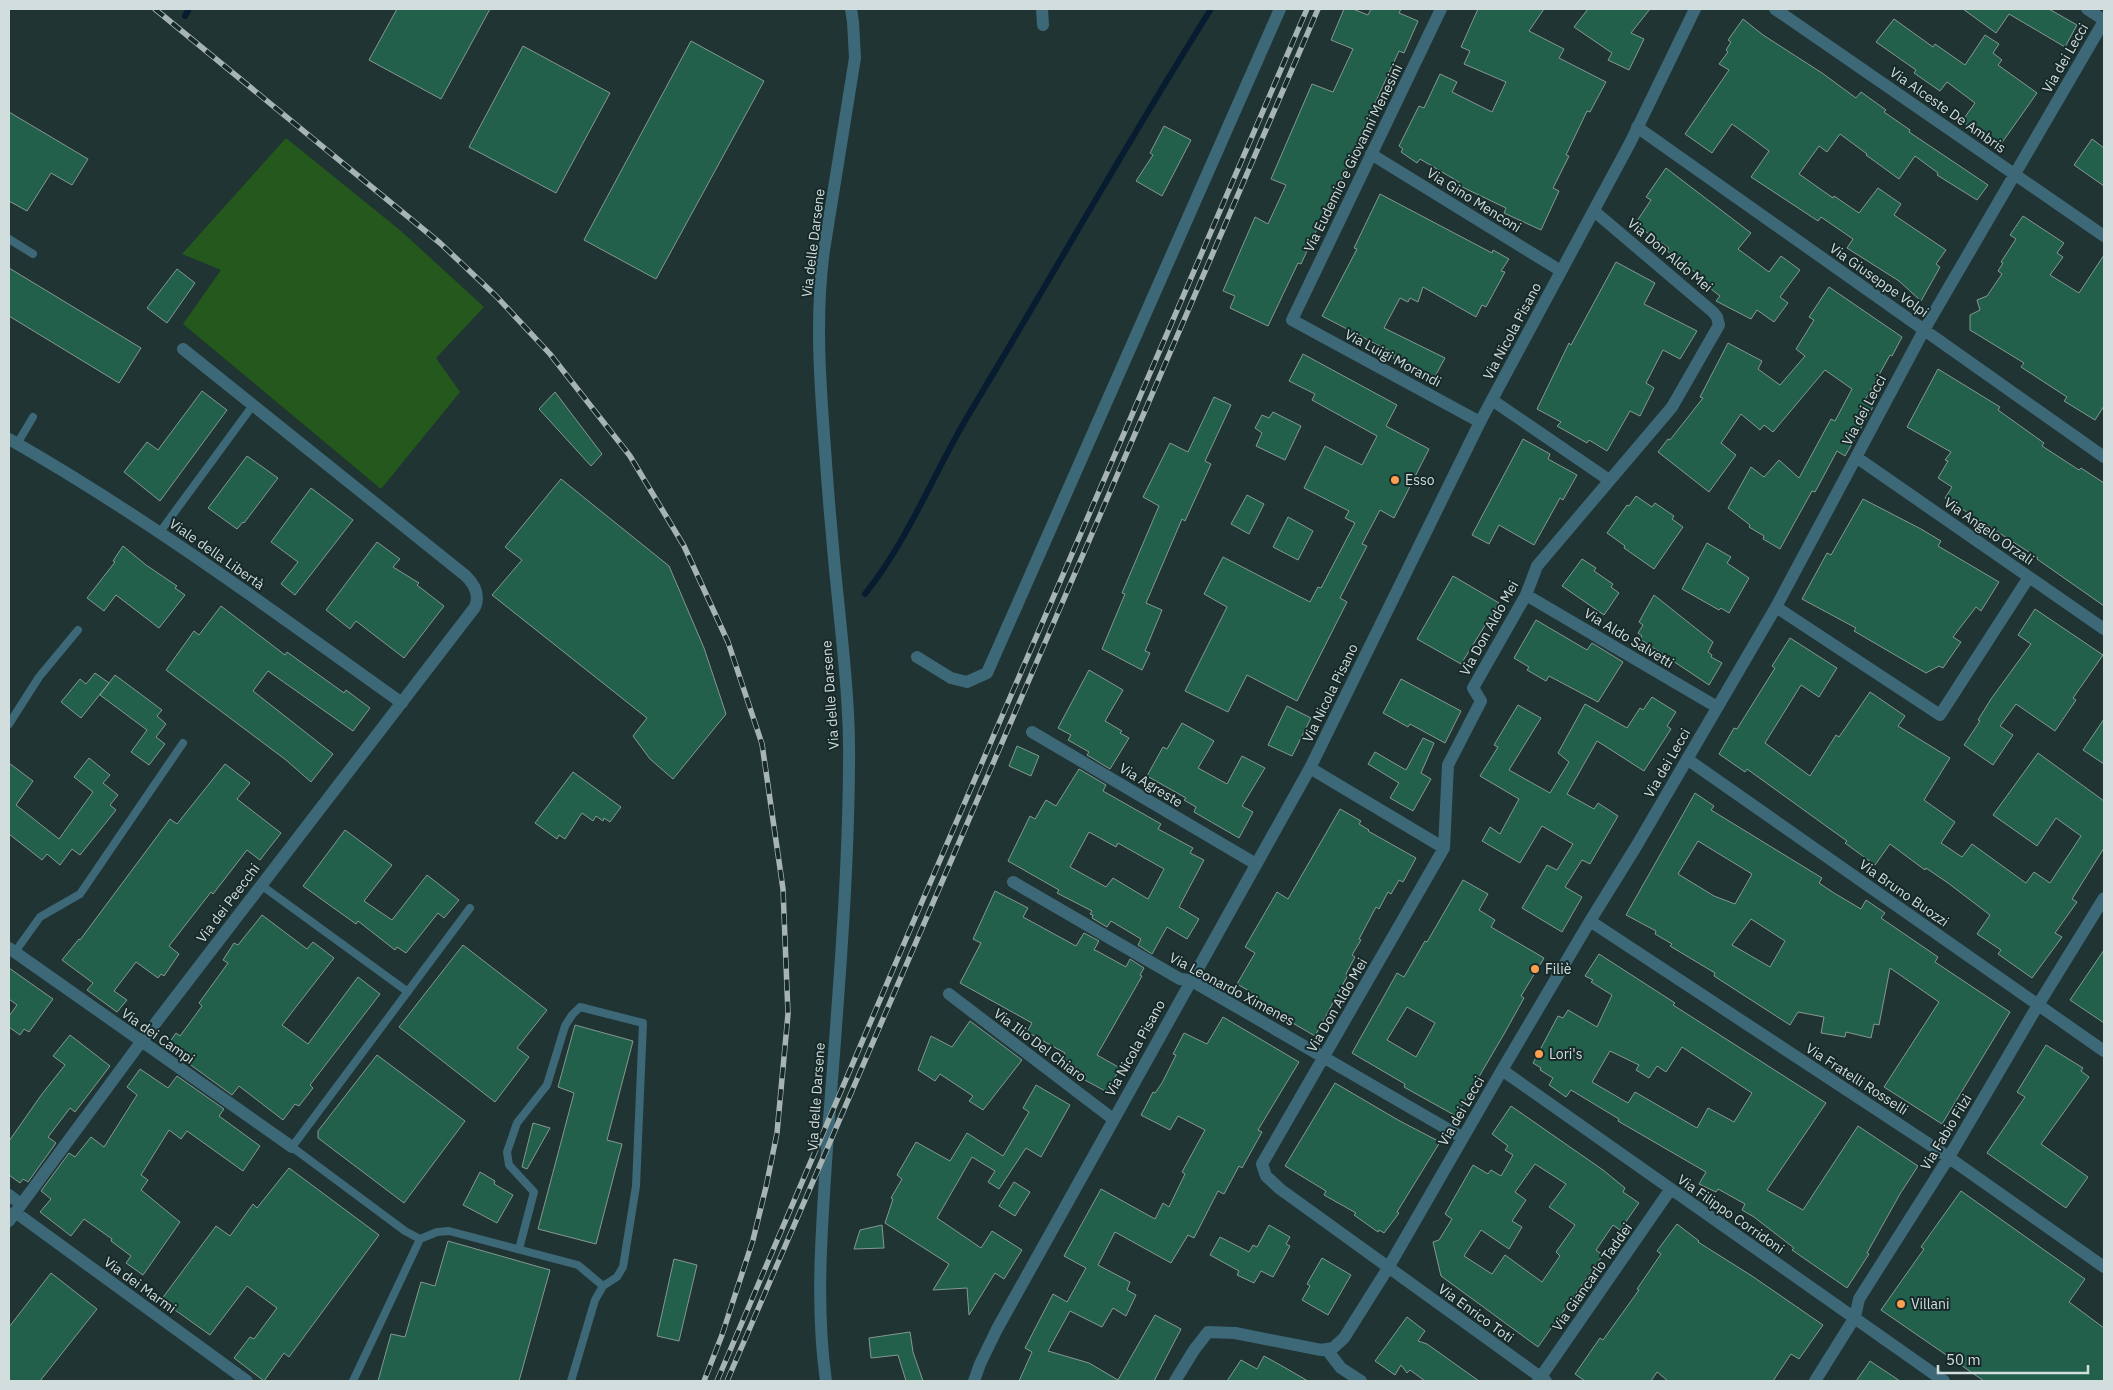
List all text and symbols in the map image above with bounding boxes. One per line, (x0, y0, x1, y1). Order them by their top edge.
street label: Via dei Lecci (2038, 20, 2092, 96)
street label: Via Eudemio e Giovanni Menesini (1300, 61, 1406, 255)
street label: Via Alceste De Ambris (1886, 63, 2010, 157)
street label: Via Gino Menconi (1423, 164, 1525, 236)
street label: Via delle Darsene (797, 187, 829, 298)
street label: Via Don Aldo Mei (1624, 214, 1716, 296)
street label: Via Giuseppe Volpi (1826, 239, 1932, 321)
street label: Via Nicola Pisano (1479, 279, 1545, 383)
street label: Via Luigi Morandi (1342, 325, 1444, 391)
street label: Via dei Lecci (1838, 372, 1890, 448)
place label: Esso (1405, 471, 1435, 489)
marker: Esso (1389, 474, 1401, 486)
street label: Via Angelo Orzali (1940, 493, 2038, 569)
street label: Viale della Libertà (166, 514, 269, 594)
street label: Via Don Aldo Mei (1455, 577, 1523, 679)
street label: Via Aldo Salvetti (1581, 604, 1677, 672)
street label: Via delle Darsene (817, 640, 843, 750)
street label: Via Nicola Pisano (1298, 641, 1362, 745)
street label: Via dei Lecci (1640, 725, 1694, 801)
street label: Via Agreste (1116, 759, 1186, 811)
street label: Via Bruno Buozzi (1856, 855, 1952, 931)
street label: Via dei Peecchi (192, 860, 264, 946)
street label: Via Leonardo Ximenes (1166, 948, 1298, 1030)
street label: Via Don Aldo Mei (1303, 955, 1371, 1055)
place label: Filiè (1545, 960, 1572, 978)
marker: Filiè (1529, 963, 1541, 975)
street label: Via Nicola Pisano (1101, 996, 1169, 1099)
street label: Via dei Campi (118, 1004, 198, 1068)
street label: Via Ilio Del Chiaro (990, 1004, 1090, 1086)
street label: Via Fratelli Rosselli (1802, 1039, 1912, 1119)
street label: Via delle Darsene (803, 1042, 829, 1152)
place label: Lori's (1549, 1045, 1583, 1063)
marker: Lori's (1533, 1048, 1545, 1060)
street label: Via dei Lecci (1434, 1073, 1488, 1149)
street label: Via Fabio Filzi (1916, 1091, 1976, 1173)
street label: Via Filippo Corridoni (1674, 1170, 1788, 1258)
street label: Via Giancarlo Taddei (1548, 1219, 1636, 1335)
street label: Via dei Marmi (100, 1253, 180, 1317)
street label: Via Enrico Toti (1435, 1280, 1517, 1346)
place label: Villani (1911, 1295, 1950, 1313)
marker: Villani (1895, 1298, 1907, 1310)
scale bar (1938, 1342, 2088, 1374)
text: 50 m (1946, 1350, 1981, 1369)

